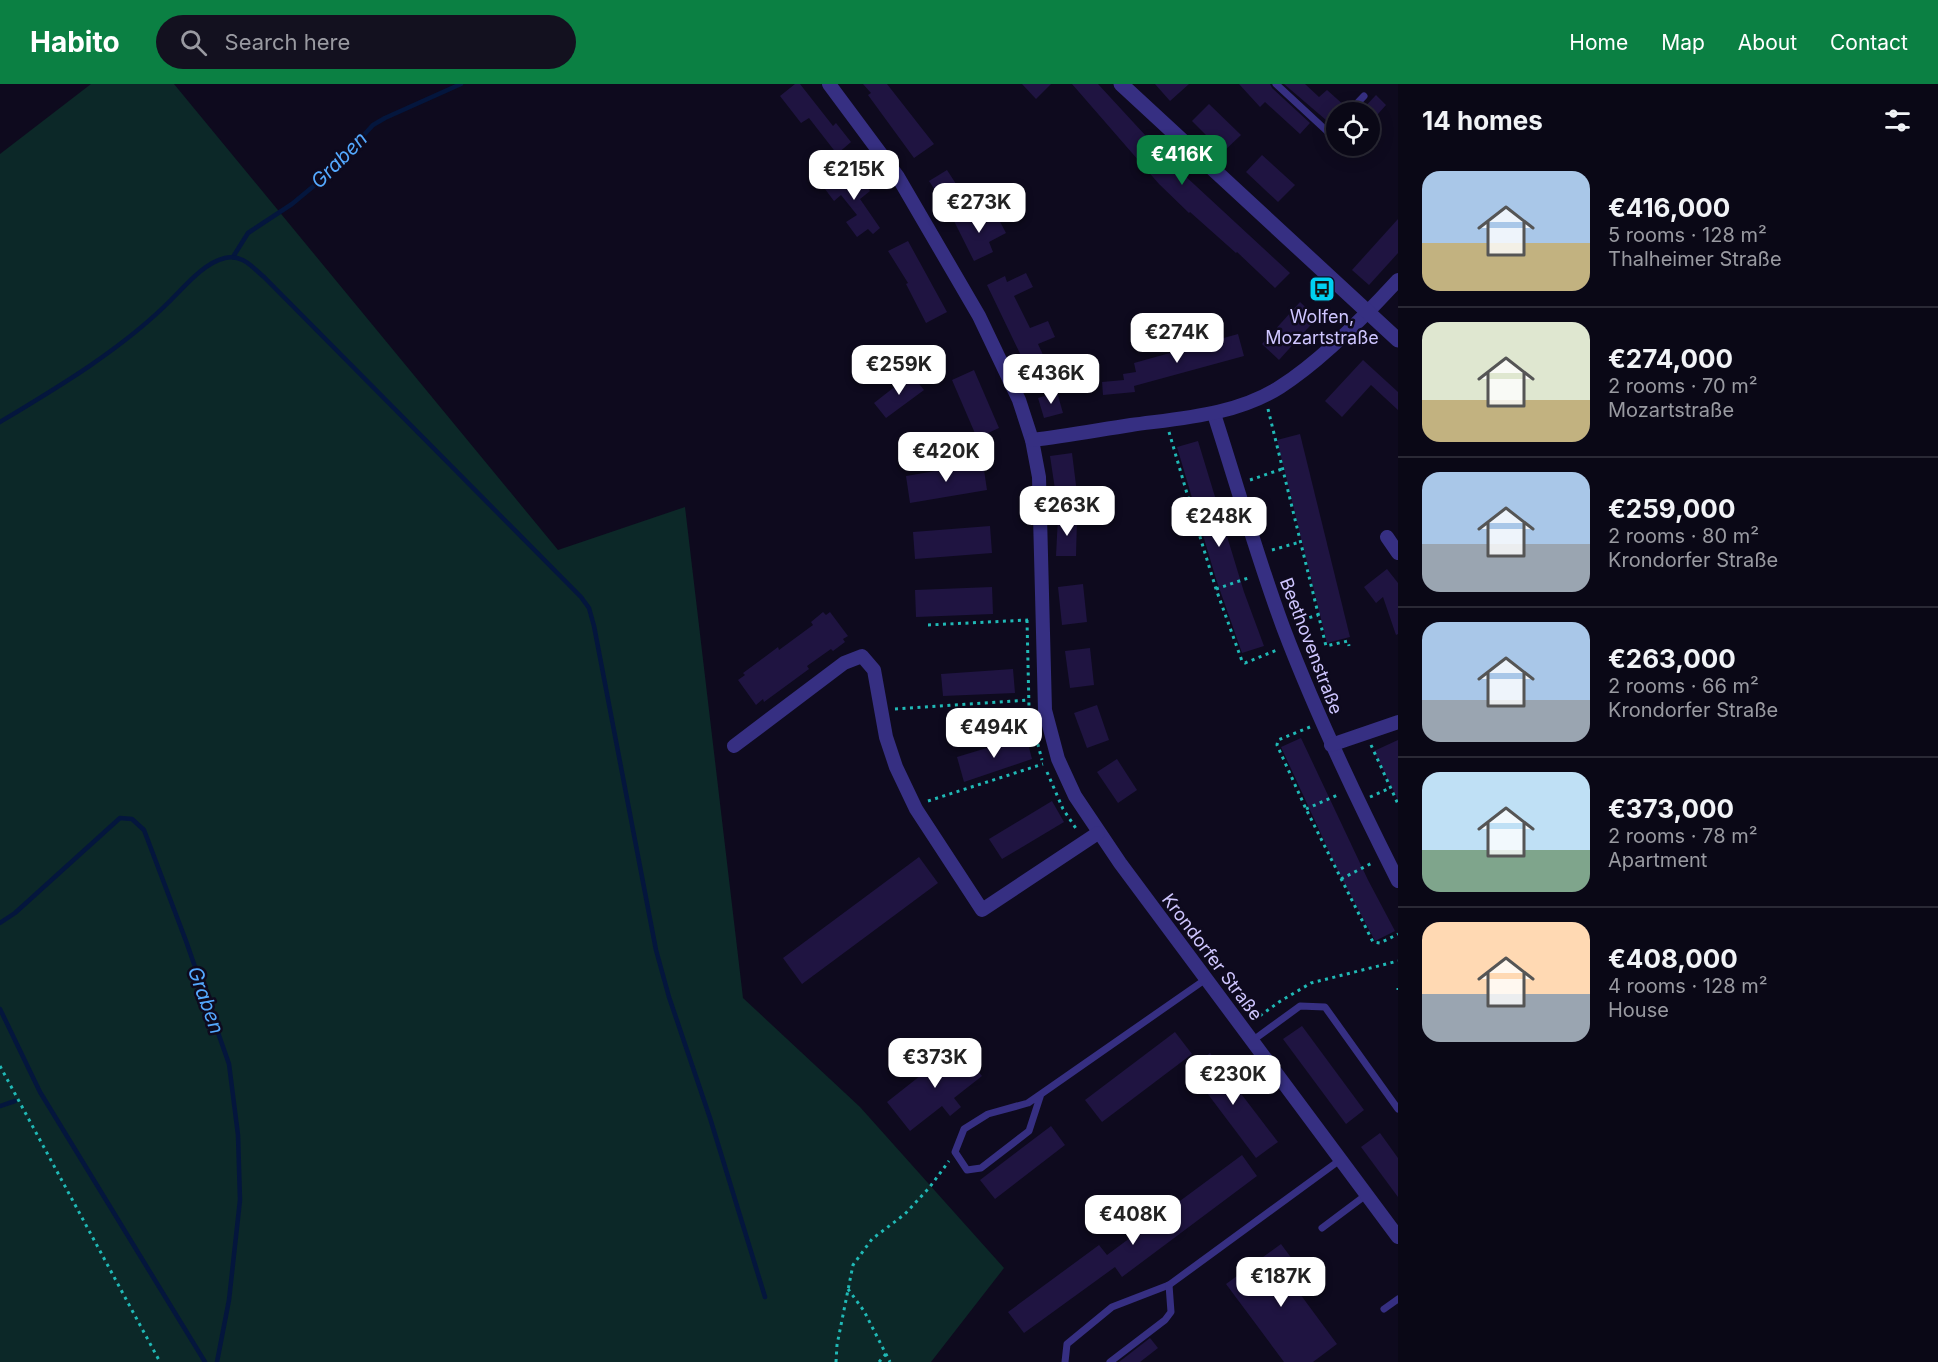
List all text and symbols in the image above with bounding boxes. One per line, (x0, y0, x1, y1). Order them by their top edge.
search box (156, 15, 576, 69)
text: Habito (30, 25, 120, 59)
icon: search (177, 26, 210, 59)
text: Search here (225, 29, 350, 55)
text: Home (1569, 30, 1628, 55)
text: Map (1661, 30, 1705, 55)
text: About (1738, 30, 1797, 55)
text: Contact (1830, 30, 1908, 55)
map controls (1326, 102, 1380, 156)
button: locate (1326, 102, 1380, 156)
icon: filters (1881, 104, 1914, 137)
text: 14 homes (1422, 105, 1543, 136)
water label: Graben (306, 127, 372, 193)
pin: €416K (1140, 135, 1224, 186)
text: €416K (1151, 142, 1213, 166)
pin: €215K (812, 150, 896, 201)
text: €215K (823, 157, 885, 181)
pin: €273K (937, 183, 1021, 234)
text: €273K (947, 190, 1011, 214)
text: €416,000 (1608, 192, 1730, 223)
icon: home (1470, 195, 1542, 267)
text: 5 rooms · 128 m² (1608, 223, 1767, 247)
text: Thalheimer Straße (1608, 247, 1782, 271)
bus stop icon: Wolfen, Mozartstraße (1307, 274, 1337, 304)
place label: Wolfen, Mozartstraße (1265, 306, 1379, 348)
pin: €274K (1135, 313, 1219, 364)
text: €274K (1145, 320, 1209, 344)
text: €274,000 (1608, 343, 1733, 374)
pin: €259K (857, 345, 941, 396)
icon: home (1470, 346, 1542, 418)
text: €259K (866, 352, 932, 376)
pin: €436K (1009, 354, 1093, 405)
text: €436K (1017, 361, 1085, 385)
text: 2 rooms · 70 m² (1608, 374, 1758, 398)
text: Mozartstraße (1608, 398, 1734, 422)
pin: €420K (904, 432, 988, 483)
text: €420K (912, 439, 980, 463)
pin: €263K (1025, 486, 1109, 537)
text: €263K (1034, 493, 1100, 517)
text: €259,000 (1608, 493, 1735, 524)
icon: home (1470, 496, 1542, 568)
pin: €248K (1177, 497, 1261, 548)
text: €248K (1186, 504, 1252, 528)
text: 2 rooms · 80 m² (1608, 524, 1759, 548)
text: Krondorfer Straße (1608, 548, 1778, 572)
street label: Beethovenstraße (1276, 575, 1347, 717)
text: €263,000 (1608, 643, 1736, 674)
icon: home (1470, 646, 1542, 718)
text: 2 rooms · 66 m² (1608, 674, 1759, 698)
text: Krondorfer Straße (1608, 698, 1778, 722)
pin: €494K (952, 708, 1036, 759)
text: €494K (960, 715, 1028, 739)
text: €373,000 (1608, 793, 1734, 824)
icon: home (1470, 796, 1542, 868)
text: 2 rooms · 78 m² (1608, 824, 1757, 848)
text: Apartment (1608, 848, 1707, 872)
street label: Krondorfer Straße (1158, 889, 1267, 1024)
text: €408,000 (1608, 943, 1738, 974)
icon: home (1470, 946, 1542, 1018)
water label: Graben (183, 963, 229, 1037)
text: 4 rooms · 128 m² (1608, 974, 1768, 998)
text: House (1608, 998, 1669, 1022)
pin: €373K (893, 1038, 977, 1089)
text: €373K (902, 1045, 968, 1069)
pin: €230K (1191, 1055, 1275, 1106)
text: €230K (1199, 1062, 1267, 1086)
pin: €408K (1091, 1195, 1175, 1246)
text: €408K (1099, 1202, 1167, 1226)
pin: €187K (1239, 1257, 1323, 1308)
text: €187K (1250, 1264, 1312, 1288)

